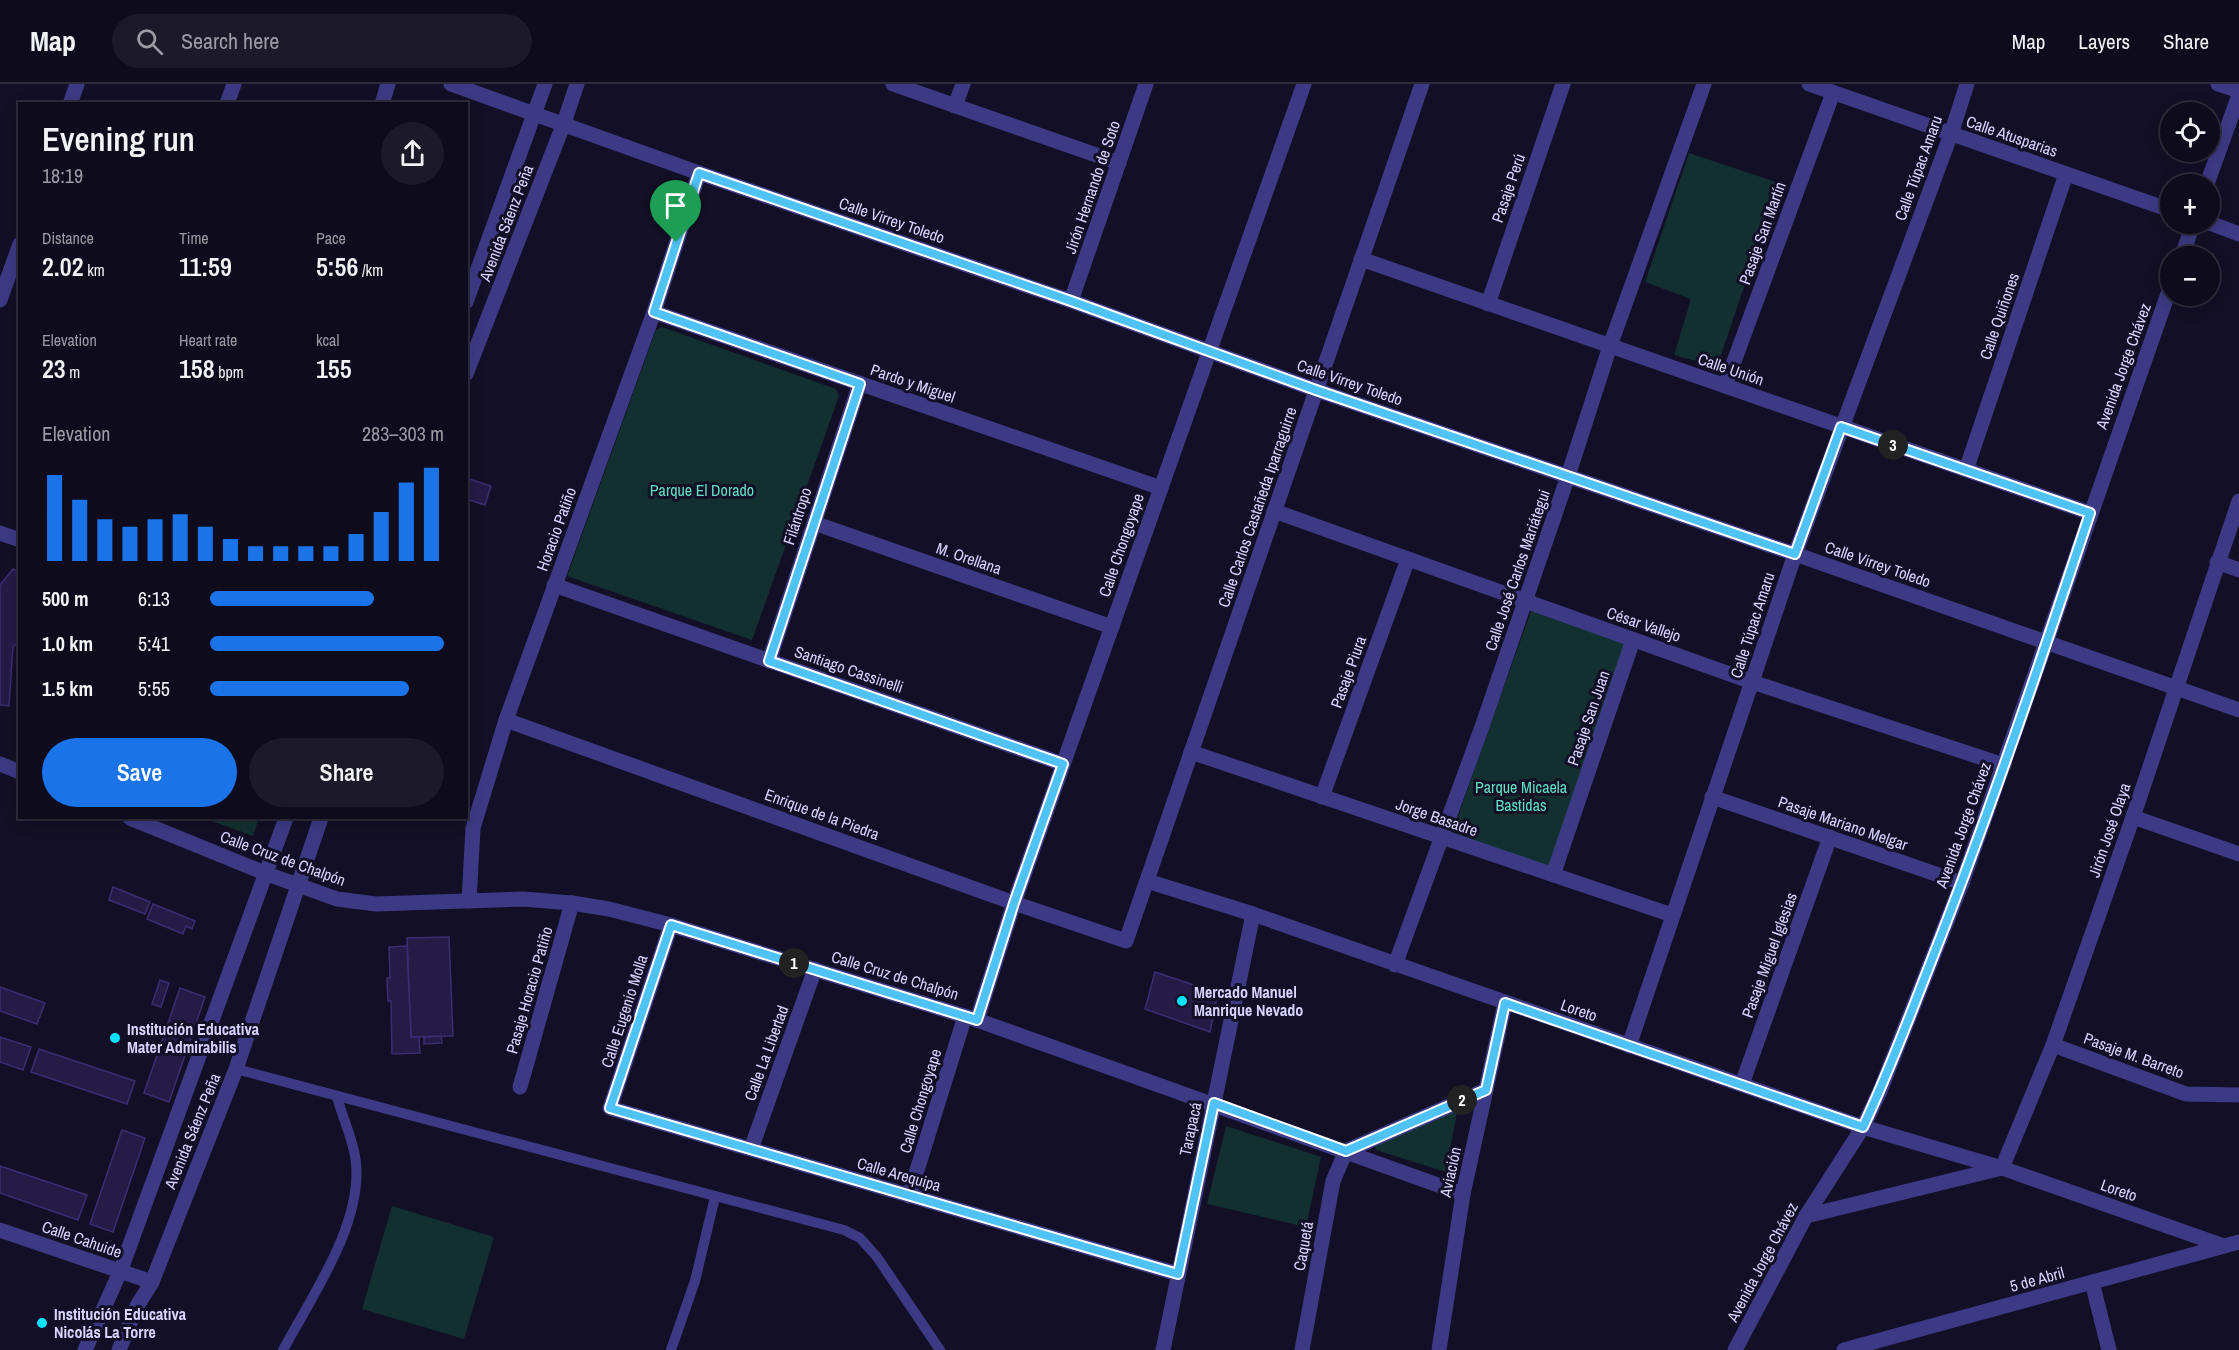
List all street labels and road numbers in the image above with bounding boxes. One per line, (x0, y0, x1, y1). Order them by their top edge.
street label: Calle Atusparias (1963, 110, 2061, 162)
street label: Calle Túpac Amaru (1889, 112, 1947, 224)
street label: Jirón Hernando de Soto (1059, 118, 1125, 256)
street label: Pasaje Perú (1486, 151, 1530, 225)
street label: Avenida Sáenz Peña (473, 161, 539, 285)
street label: Pasaje San Martín (1733, 179, 1791, 287)
street label: Calle Virrey Toledo (836, 192, 948, 248)
street label: Calle Quiñones (1974, 270, 2024, 362)
street label: Avenida Jorge Chávez (2090, 300, 2156, 433)
street label: Calle Unión (1695, 347, 1767, 391)
street label: Calle Virrey Toledo (1294, 354, 1406, 410)
street label: Pardo y Miguel (868, 358, 958, 408)
street label: Calle Carlos Castañeda Iparraguirre (1212, 404, 1302, 610)
street label: Horacio Patiño (531, 484, 581, 574)
street label: Filántropo (777, 485, 817, 547)
street label: Calle José Carlos Mariátegui (1479, 486, 1555, 654)
street label: Calle Chongoyape (1093, 490, 1149, 600)
street label: Calle Virrey Toledo (1822, 536, 1934, 592)
street label: M. Orellana (933, 537, 1005, 580)
street label: Calle Túpac Amaru (1725, 569, 1779, 681)
street label: César Vallejo (1604, 601, 1684, 647)
street label: Pasaje Piura (1325, 632, 1371, 711)
street label: Santiago Cassinelli (792, 640, 906, 698)
street label: Pasaje San Juan (1561, 668, 1615, 768)
street label: Avenida Jorge Chávez (1930, 759, 1996, 892)
street label: Jirón José Olaya (2083, 779, 2136, 880)
street label: Enrique de la Piedra (762, 783, 883, 845)
street label: Pasaje Mariano Melgar (1775, 791, 1911, 856)
street label: Jorge Basadre (1393, 793, 1481, 841)
street label: Calle Cruz de Chalpón (217, 825, 349, 891)
street label: Pasaje Miguel Iglesias (1736, 889, 1802, 1021)
street label: Pasaje Horacio Patiño (500, 924, 558, 1056)
street label: Calle Cruz de Chalpón (829, 945, 961, 1005)
street label: Calle Eugenio Molla (595, 951, 653, 1070)
street label: Loreto (1558, 994, 1600, 1026)
street label: Calle La Libertad (739, 1002, 793, 1104)
street label: Pasaje M. Barreto (2081, 1027, 2187, 1083)
street label: Calle Chongoyape (894, 1046, 946, 1156)
street label: Avenida Sáenz Peña (158, 1069, 226, 1193)
street label: Tarapacá (1174, 1100, 1207, 1158)
street label: Aviación (1434, 1145, 1466, 1200)
street label: Calle Arequipa (855, 1152, 944, 1197)
street label: Loreto (2098, 1174, 2140, 1206)
street label: Avenida Jorge Chávez (1721, 1198, 1803, 1327)
street label: Calle Cahuide (39, 1215, 125, 1263)
street label: Caquetá (1288, 1219, 1318, 1272)
street label: 5 de Abril (2007, 1261, 2067, 1297)

